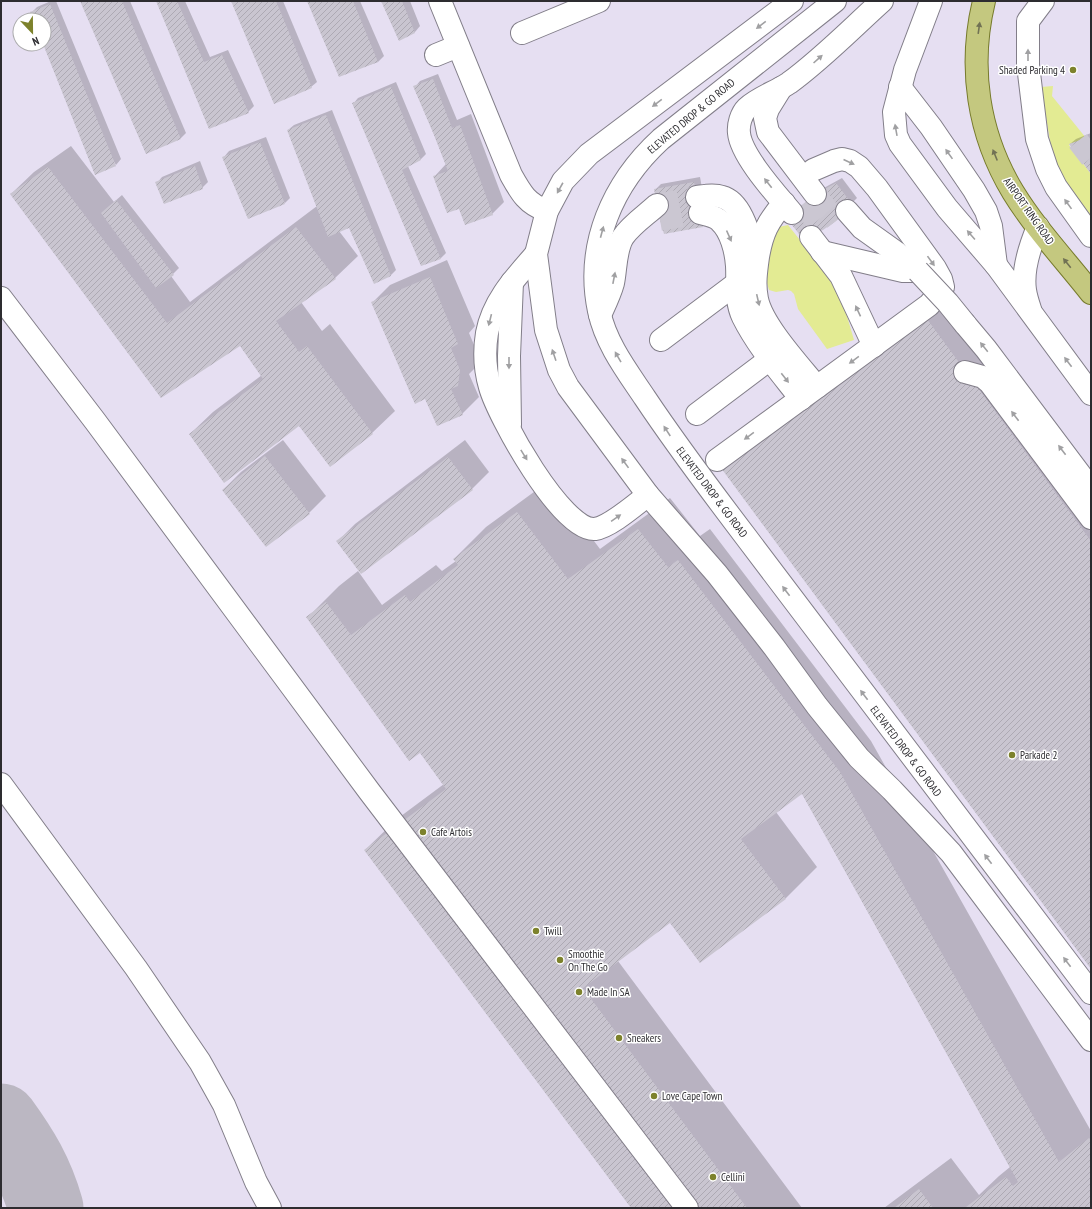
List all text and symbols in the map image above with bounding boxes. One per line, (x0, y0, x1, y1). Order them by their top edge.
north arrow (12, 12, 52, 52)
one-way arrow (755, 20, 766, 29)
one-way arrow (975, 22, 982, 34)
text: N (30, 34, 41, 49)
one-way arrow (1025, 48, 1031, 61)
one-way arrow (813, 54, 823, 64)
place label: Shaded Parking 4 (999, 63, 1065, 77)
marker: Shaded Parking 4 (1068, 65, 1078, 75)
street label: ELEVATED DROP & GO ROAD (644, 75, 738, 157)
one-way arrow (652, 99, 663, 107)
one-way arrow (892, 124, 898, 137)
one-way arrow (945, 149, 953, 159)
one-way arrow (991, 149, 997, 161)
one-way arrow (843, 159, 855, 165)
street label: AIRPORT RING ROAD (1001, 175, 1057, 247)
one-way arrow (764, 178, 772, 188)
one-way arrow (556, 182, 563, 194)
one-way arrow (1064, 199, 1072, 210)
one-way arrow (599, 225, 605, 237)
one-way arrow (726, 230, 732, 241)
one-way arrow (966, 230, 975, 240)
one-way arrow (927, 256, 935, 267)
one-way arrow (1062, 257, 1071, 268)
one-way arrow (611, 272, 617, 284)
one-way arrow (755, 294, 761, 306)
one-way arrow (854, 304, 860, 316)
one-way arrow (487, 314, 493, 326)
one-way arrow (979, 341, 988, 352)
one-way arrow (551, 349, 557, 361)
one-way arrow (615, 351, 622, 363)
one-way arrow (849, 356, 860, 364)
one-way arrow (506, 357, 512, 370)
one-way arrow (1063, 357, 1072, 368)
one-way arrow (781, 373, 790, 384)
one-way arrow (1011, 411, 1019, 421)
one-way arrow (663, 425, 670, 437)
one-way arrow (744, 432, 755, 440)
street label: ELEVATED DROP & GO ROAD (673, 444, 751, 540)
one-way arrow (1058, 445, 1066, 456)
one-way arrow (521, 449, 528, 461)
one-way arrow (621, 458, 629, 469)
one-way arrow (611, 514, 622, 522)
one-way arrow (782, 586, 790, 597)
one-way arrow (860, 690, 868, 701)
street label: ELEVATED DROP & GO ROAD (867, 703, 945, 799)
place label: Parkade 2 (1020, 748, 1057, 762)
marker: Parkade 2 (1007, 750, 1017, 760)
place label: Cafe Artois (431, 825, 472, 839)
marker: Cafe Artois (418, 827, 428, 837)
one-way arrow (984, 854, 992, 865)
place label: Twill (544, 924, 562, 938)
marker: Twill (531, 926, 541, 936)
place label: Smoothie On The Go (568, 947, 608, 974)
marker: Smoothie On The Go (555, 955, 565, 965)
one-way arrow (1063, 957, 1072, 968)
place label: Made In SA (587, 985, 630, 999)
marker: Made In SA (574, 987, 584, 997)
place label: Sneakers (627, 1031, 661, 1045)
marker: Sneakers (614, 1033, 624, 1043)
place label: Love Cape Town (662, 1089, 722, 1103)
marker: Love Cape Town (649, 1091, 659, 1101)
place label: Cellini (721, 1170, 745, 1184)
marker: Cellini (708, 1172, 718, 1182)

